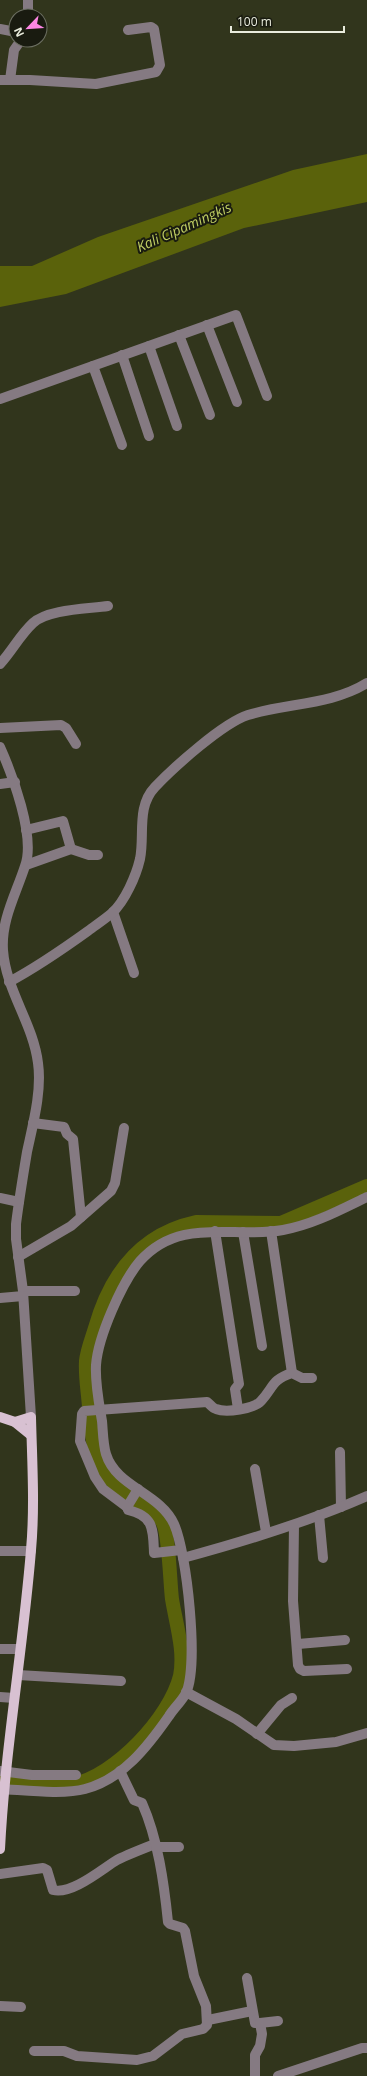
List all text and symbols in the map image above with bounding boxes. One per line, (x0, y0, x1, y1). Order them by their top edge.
north arrow (8, 8, 48, 48)
scale bar (231, 8, 344, 34)
text: 100 m (237, 13, 272, 30)
text: N (10, 25, 27, 40)
water label: Kali Cipamingkis (133, 197, 234, 256)

